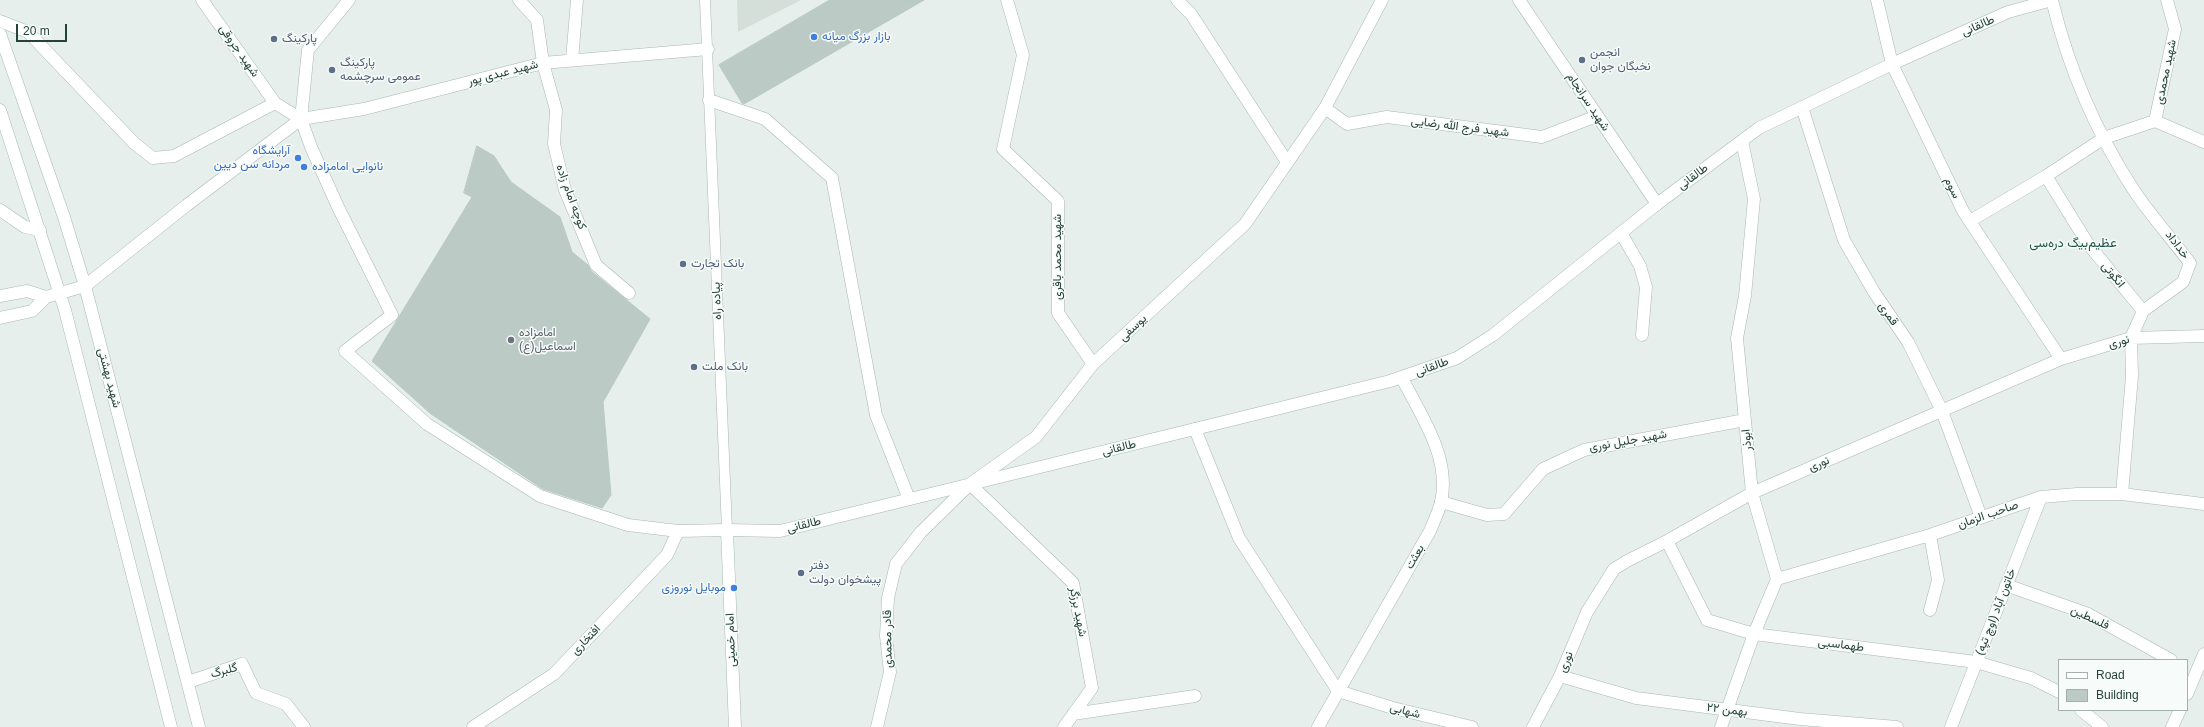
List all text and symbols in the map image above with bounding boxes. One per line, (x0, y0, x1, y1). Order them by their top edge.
street label: طالقانی (1959, 12, 1997, 40)
scale bar (18, 16, 69, 42)
street label: شهید جروقی (216, 22, 262, 80)
text: 20 m (23, 24, 50, 38)
place label: بازار بزرگ میانه (822, 30, 891, 44)
place label: پارکینگ (282, 32, 317, 46)
marker: بازار بزرگ میانه (809, 32, 819, 42)
marker: پارکینگ (269, 34, 279, 44)
street label: شهید محمدی (2152, 38, 2180, 106)
place label: انجمن نخبگان جوان (1590, 46, 1651, 74)
marker: انجمن نخبگان جوان (1577, 55, 1587, 65)
place label: پارکینگ عمومی سرچشمه (340, 56, 421, 84)
street label: شهید عبدی پور (466, 57, 540, 89)
marker: پارکینگ عمومی سرچشمه (327, 65, 337, 75)
street label: شهید سرانجام (1563, 70, 1613, 134)
street label: شهید فرج الله رضایی (1410, 114, 1510, 140)
place label: آرایشگاه مردانه سن دیین (214, 144, 290, 172)
marker: آرایشگاه مردانه سن دیین (293, 153, 303, 163)
place label: نانوایی امامزاده (312, 160, 383, 174)
street label: طالقانی (1675, 161, 1711, 193)
marker: نانوایی امامزاده (299, 162, 309, 172)
street label: کوچه امام زاده (553, 162, 589, 232)
street label: سوم (1941, 175, 1963, 201)
street label: شهید محمد باقری (1051, 214, 1065, 300)
street label: خداداد (2162, 228, 2192, 262)
district label: عظیم‌بیگ دره‌سی (2029, 235, 2117, 251)
place label: بانک تجارت (691, 257, 744, 271)
marker: بانک تجارت (678, 259, 688, 269)
street label: انگوتی (2098, 259, 2128, 291)
street label: پیاده راه (709, 282, 725, 320)
street label: قمری (1875, 299, 1901, 329)
street label: یوسفی (1116, 312, 1150, 344)
place label: امامزاده اسماعیل(ع) (519, 326, 576, 354)
street label: نوری (2107, 332, 2131, 352)
marker: امامزاده اسماعیل(ع) (506, 335, 516, 345)
street label: شهید بهشتی (94, 347, 124, 409)
street label: طالقانی (1413, 354, 1451, 380)
place label: بانک ملت (702, 360, 748, 374)
marker: بانک ملت (689, 362, 699, 372)
street label: شهید جلیل نوری (1588, 427, 1668, 455)
street label: ابوذر (1739, 429, 1755, 451)
street label: طالقانی (1100, 437, 1138, 459)
street label: نوری (1806, 453, 1832, 475)
street label: صاحب الزمان (1956, 498, 2020, 532)
street label: طالقانی (785, 514, 823, 536)
street label: بعثت (1402, 542, 1428, 572)
place label: دفتر پیشخوان دولت (809, 559, 881, 587)
street label: خاتون آباد (اوچ تپه) (1973, 567, 2019, 657)
marker: دفتر پیشخوان دولت (796, 568, 806, 578)
place label: موبایل نوروزی (661, 581, 726, 595)
marker: موبایل نوروزی (729, 583, 739, 593)
street label: شهید برزگر (1066, 586, 1090, 638)
street label: فلسطین (2068, 603, 2112, 633)
street label: قادر محمدی (880, 610, 896, 668)
street label: امام خمینی (723, 613, 739, 667)
street label: افتخاری (568, 622, 604, 658)
street label: طهماسبی (1817, 635, 1865, 655)
street label: نوری (1555, 649, 1577, 675)
legend (2058, 659, 2188, 711)
street label: گلبرگ (209, 661, 239, 681)
text: Road (2096, 668, 2125, 682)
text: Building (2096, 688, 2139, 702)
street label: شهابی (1388, 700, 1422, 722)
street label: ۲۲ بهمن (1706, 700, 1748, 720)

